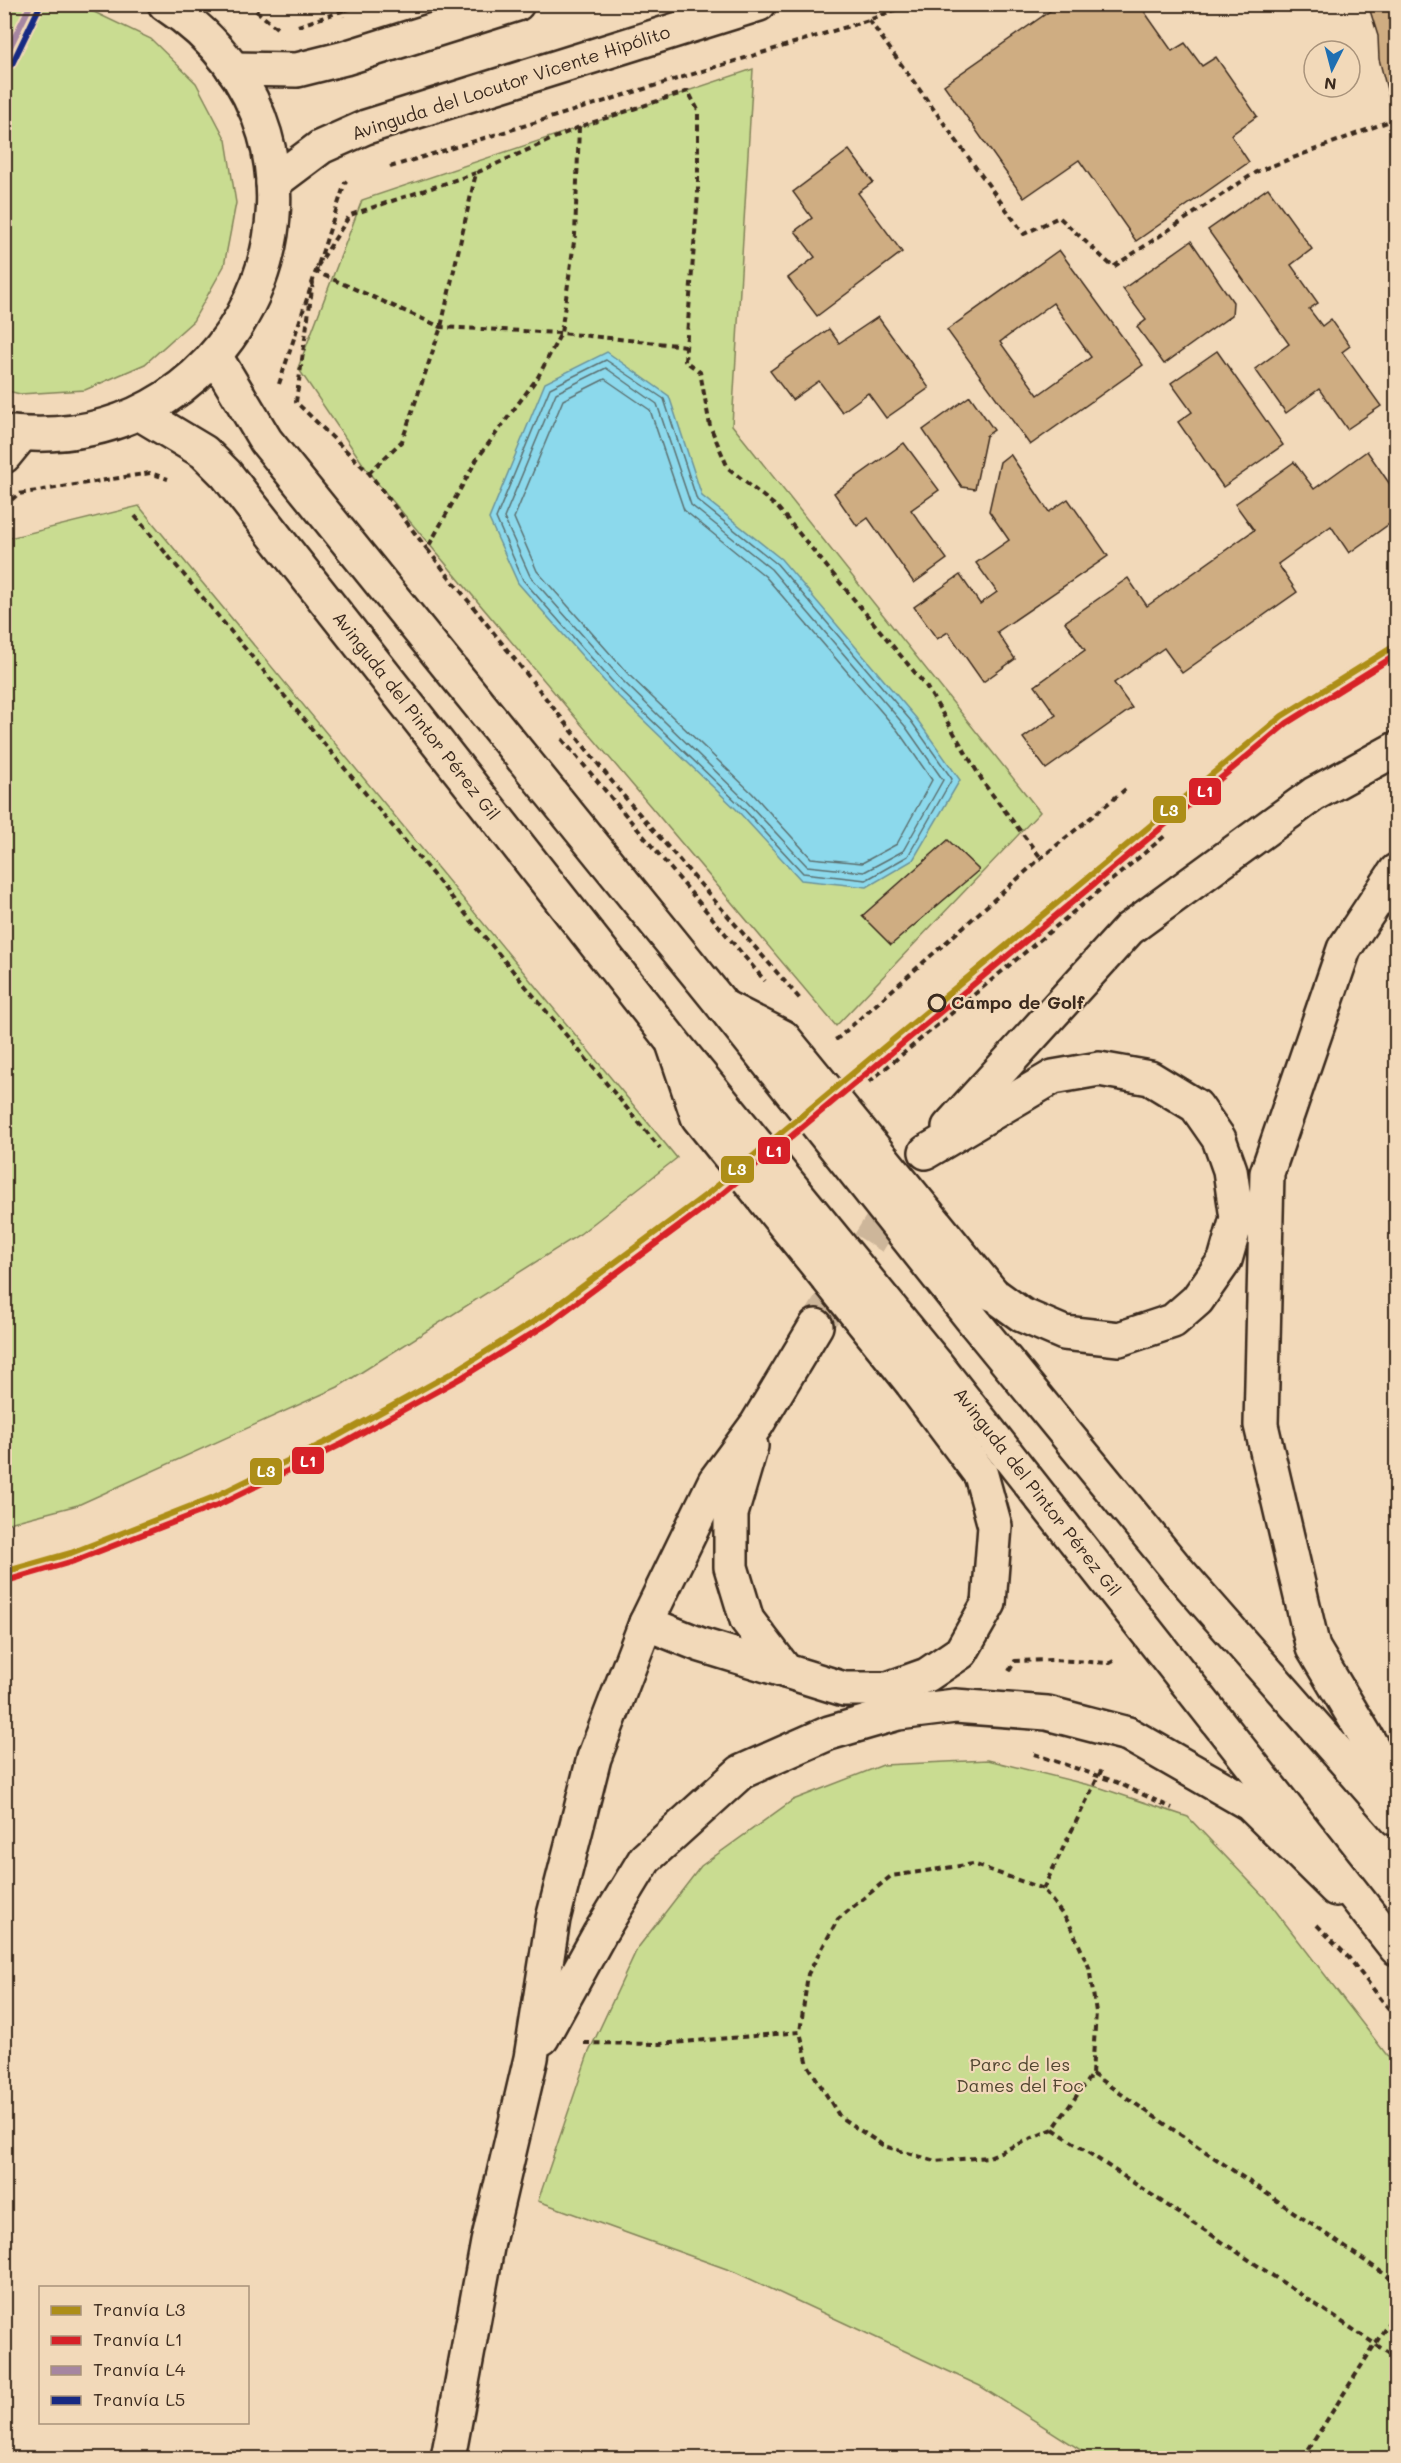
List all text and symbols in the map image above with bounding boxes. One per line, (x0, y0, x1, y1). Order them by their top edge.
street label: Avinguda del Locutor Vicente Hipólito (348, 19, 673, 145)
north arrow (1302, 39, 1362, 99)
text: N (1323, 73, 1338, 95)
street label: Avinguda del Pintor Pérez Gil (328, 606, 506, 825)
line badge: L1 (1188, 777, 1222, 806)
text: L1 (1197, 780, 1213, 801)
line badge: L3 (1152, 795, 1187, 824)
text: L3 (1160, 799, 1179, 820)
place label: Campo de Golf (951, 990, 1085, 1014)
marker: Campo de Golf (928, 994, 946, 1012)
line badge: L1 (757, 1136, 791, 1165)
text: L1 (766, 1140, 782, 1161)
line badge: L3 (720, 1155, 755, 1184)
text: L3 (728, 1158, 747, 1179)
street label: Avinguda del Pintor Pérez Gil (949, 1382, 1127, 1601)
line badge: L1 (291, 1446, 325, 1475)
text: L1 (300, 1450, 316, 1471)
line badge: L3 (249, 1457, 283, 1486)
text: L3 (257, 1460, 276, 1481)
park label: Parc de les Dames del Foc (956, 2052, 1084, 2097)
legend (39, 2286, 249, 2424)
text: Tranvía L3 (93, 2297, 185, 2321)
text: Tranvía L1 (93, 2327, 183, 2351)
text: Tranvía L4 (93, 2357, 186, 2381)
text: Tranvía L5 (93, 2387, 185, 2411)

